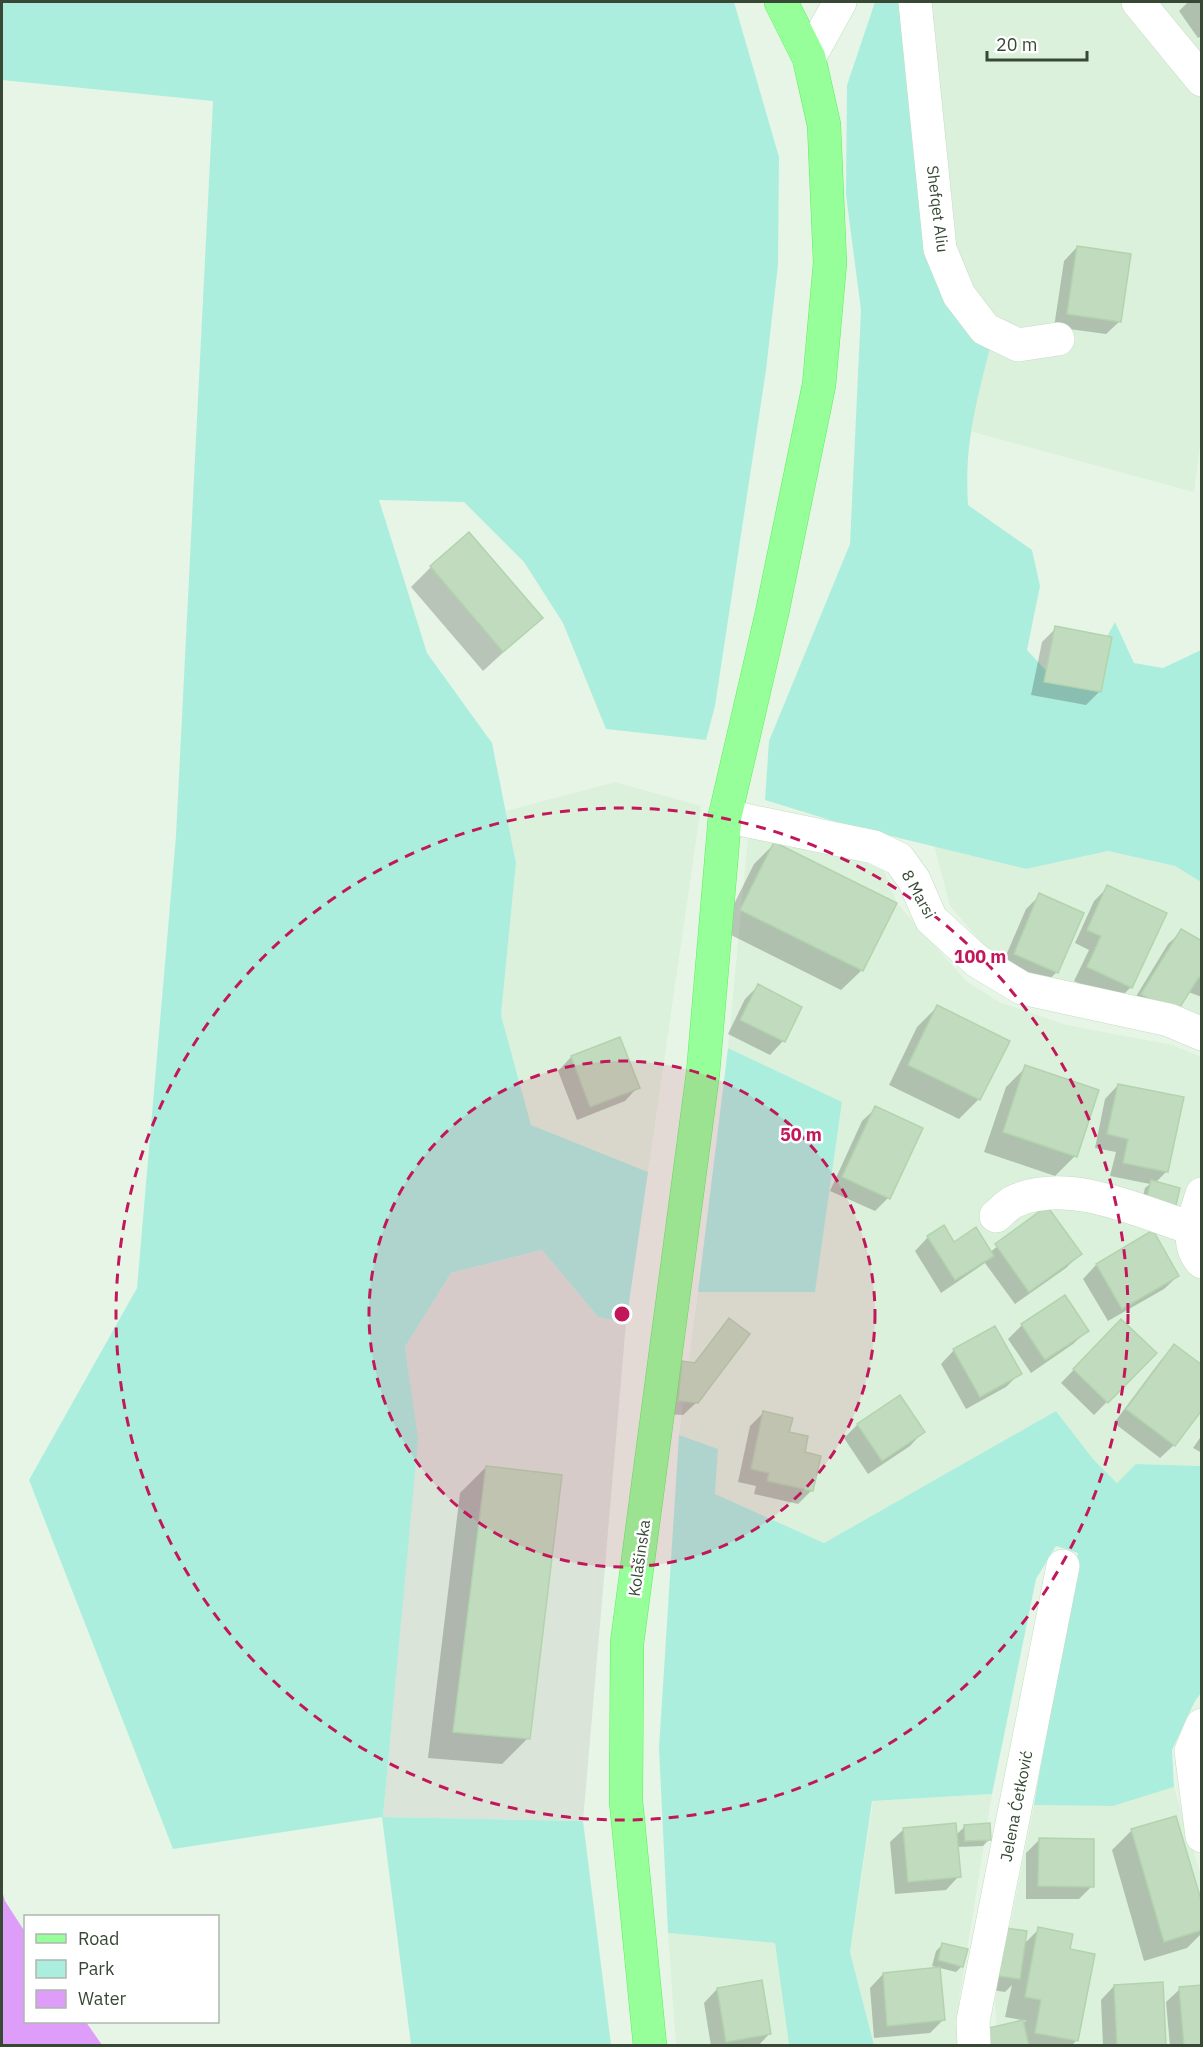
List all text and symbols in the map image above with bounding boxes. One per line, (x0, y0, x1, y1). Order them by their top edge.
scale bar (987, 24, 1088, 62)
text: 20 m (996, 33, 1038, 56)
street label: Shefqet Aliu (923, 164, 953, 254)
street label: 8 Marsi (898, 866, 940, 922)
text: 100 m (954, 945, 1006, 968)
text: 50 m (780, 1123, 822, 1146)
centre of rings (612, 1304, 632, 1324)
street label: Kolašinska (624, 1518, 654, 1598)
street label: Jelena Ćetković (994, 1749, 1037, 1863)
legend (24, 1915, 219, 2023)
text: Road (78, 1927, 119, 1950)
text: Park (78, 1957, 115, 1980)
text: Water (78, 1987, 127, 2010)

